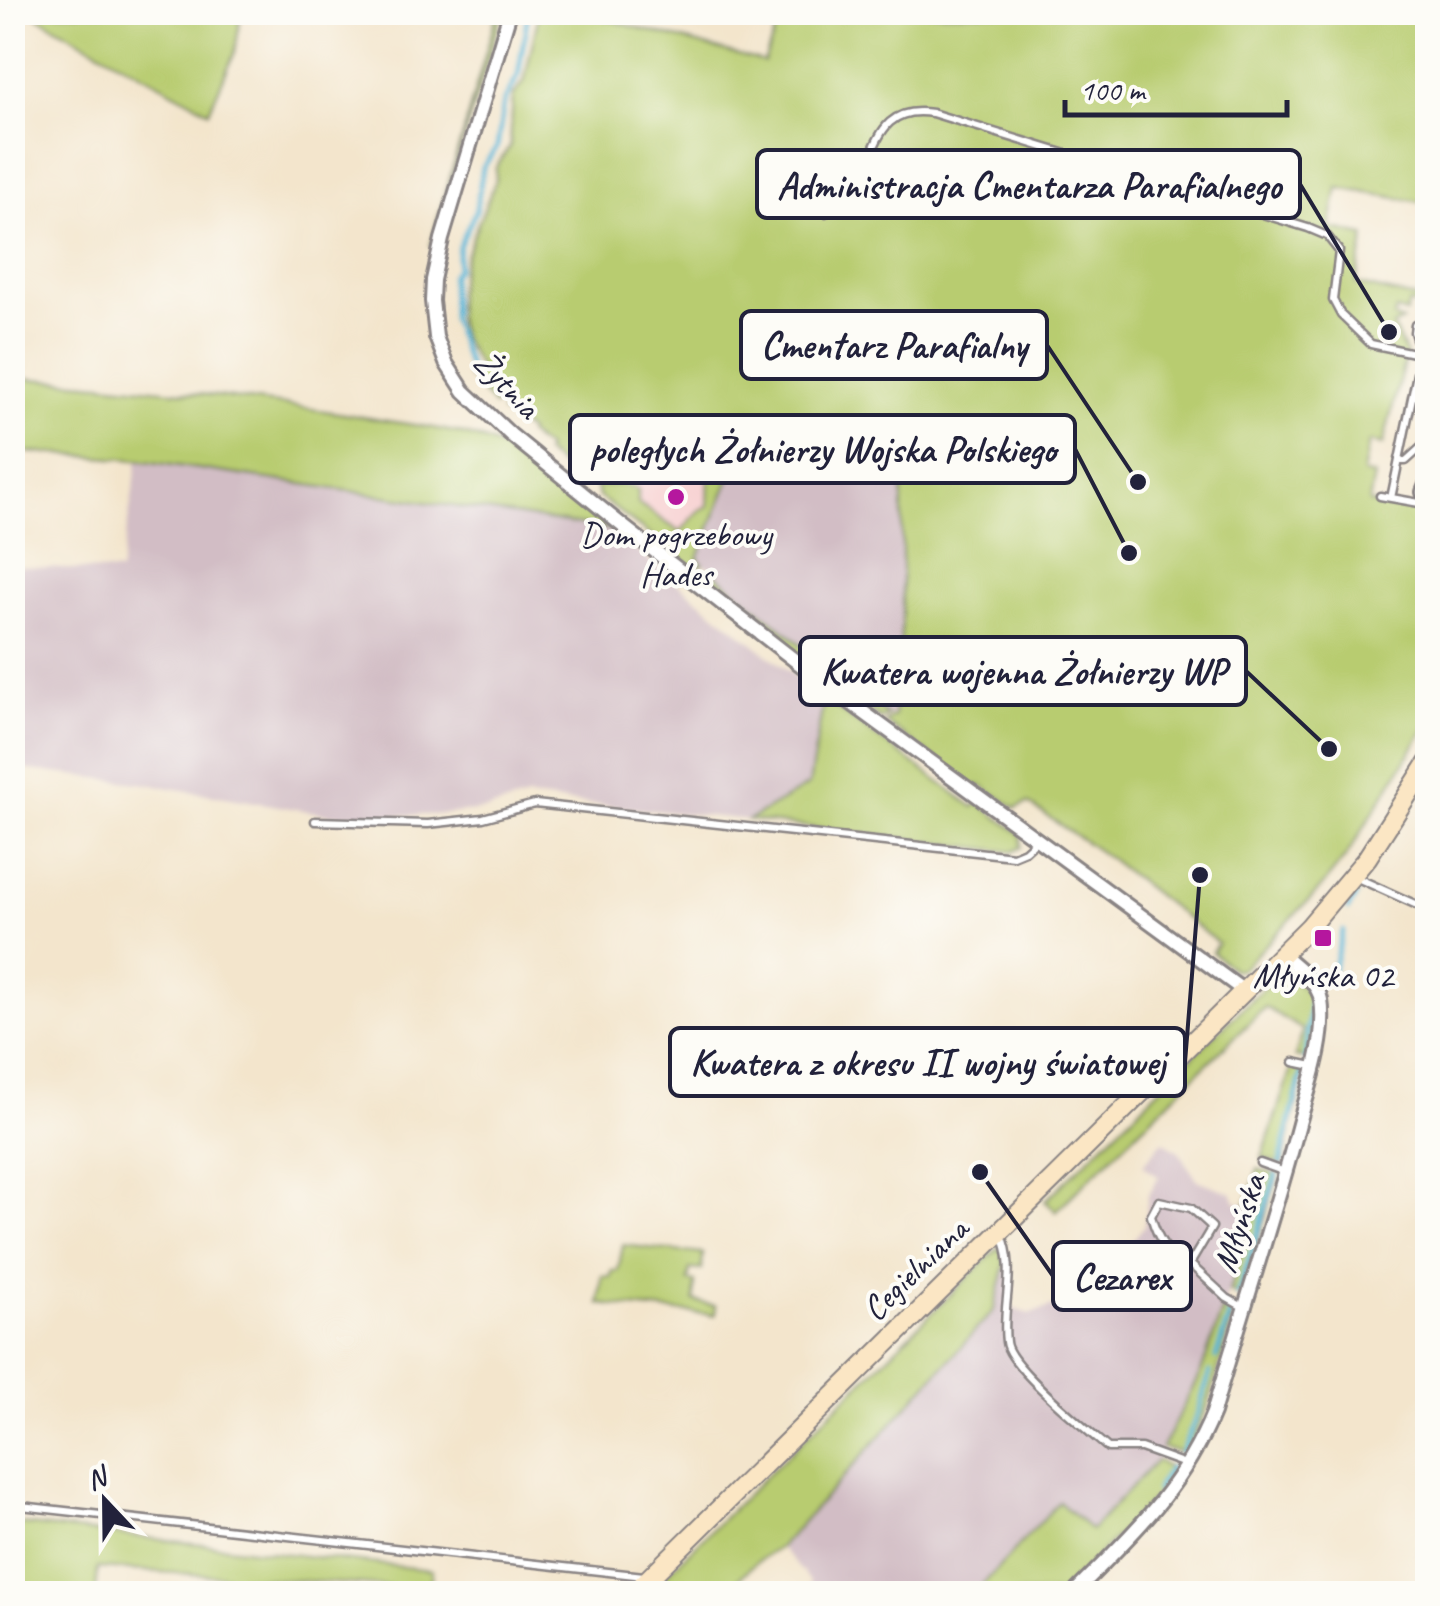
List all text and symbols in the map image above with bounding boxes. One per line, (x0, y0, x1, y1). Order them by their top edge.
scale bar (1065, 55, 1288, 117)
text: 100 m (1080, 71, 1147, 109)
callout: Administracja Cmentarza Parafialnego (757, 150, 1300, 218)
text: Administracja Cmentarza Parafialnego (777, 162, 1283, 209)
callout: Cmentarz Parafialny (741, 311, 1047, 379)
text: Cmentarz Parafialny (761, 322, 1031, 369)
street label: Żytnia (464, 340, 551, 429)
callout: poległych Żołnierzy Wojska Polskiego (570, 415, 1075, 483)
text: poległych Żołnierzy Wojska Polskiego (590, 426, 1059, 473)
marker: Dom pogrzebowy Hades (665, 486, 687, 508)
place label: Dom pogrzebowy Hades (580, 512, 774, 597)
callout: Kwatera wojenna Żołnierzy WP (800, 637, 1246, 705)
text: Kwatera wojenna Żołnierzy WP (820, 648, 1231, 695)
marker: Młyńska 02 (1312, 927, 1334, 949)
place label: Młyńska 02 (1253, 953, 1397, 998)
callout: Kwatera z okresu II wojny światowej (670, 1028, 1185, 1096)
text: Kwatera z okresu II wojny światowej (690, 1039, 1170, 1086)
street label: Młyńska (1202, 1166, 1277, 1278)
street label: Cegielniana (852, 1206, 980, 1331)
callout: Cezarex (1053, 1242, 1191, 1310)
text: Cezarex (1073, 1254, 1174, 1301)
north arrow (55, 1451, 155, 1551)
text: N (81, 1457, 115, 1498)

